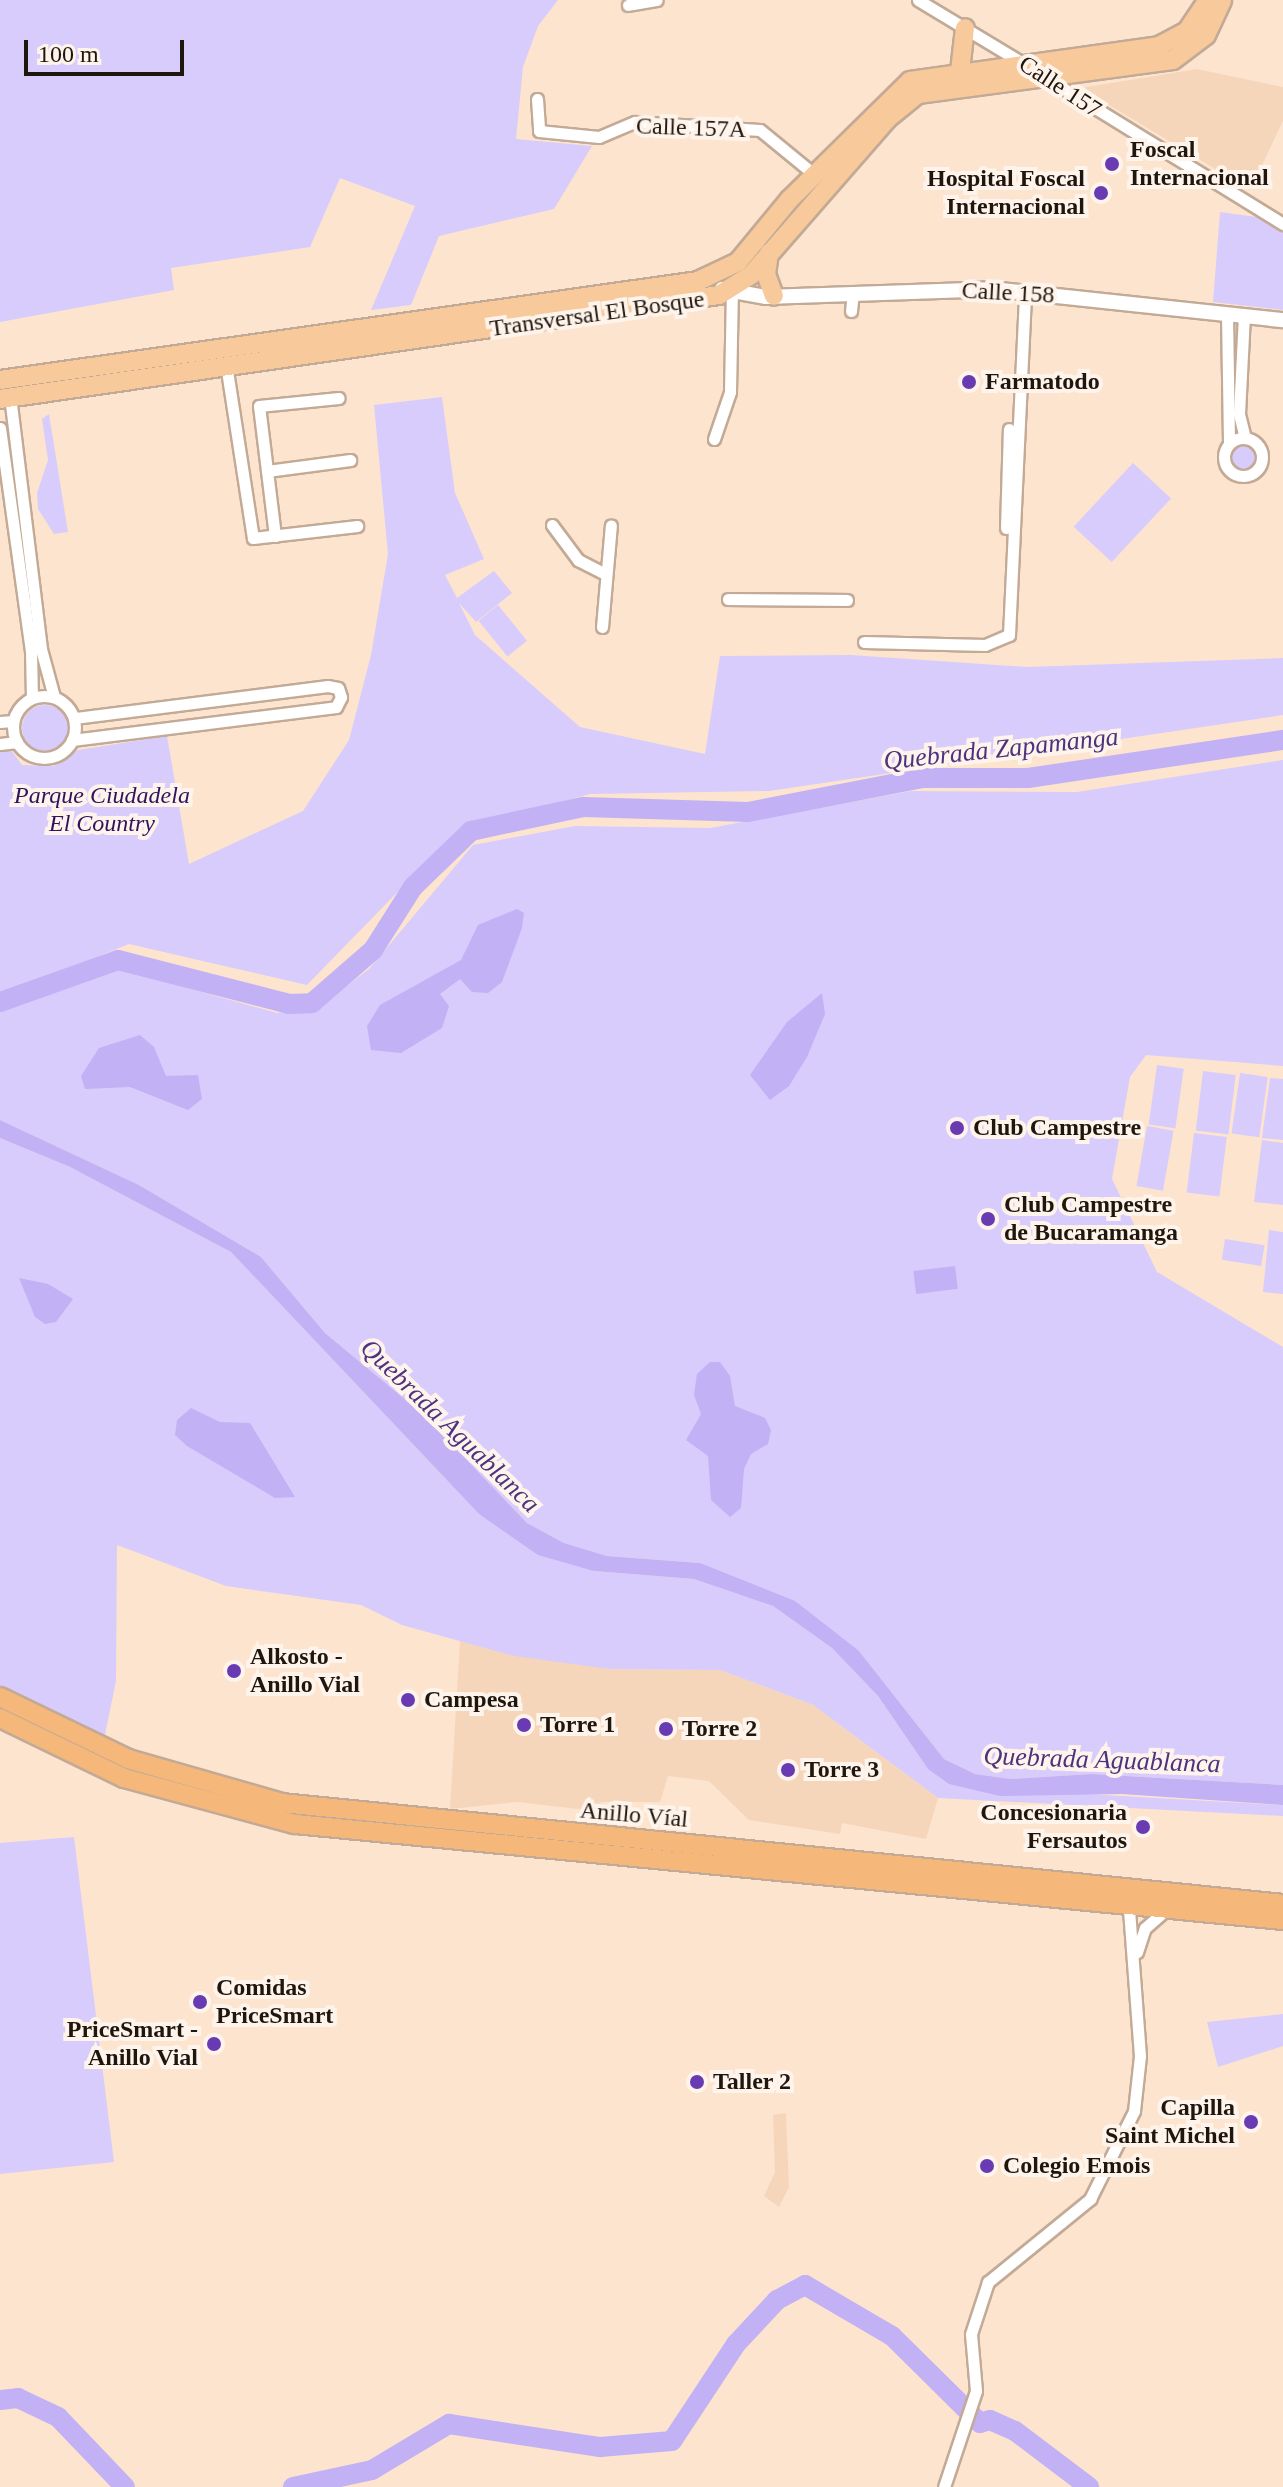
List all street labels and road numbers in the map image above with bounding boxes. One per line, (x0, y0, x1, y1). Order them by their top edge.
street label: Calle 157 (1013, 50, 1107, 124)
street label: Calle 157A (636, 112, 746, 144)
street label: Calle 158 (961, 276, 1055, 310)
street label: Transversal El Bosque (488, 285, 706, 343)
street label: Anillo Víal (579, 1796, 689, 1834)

